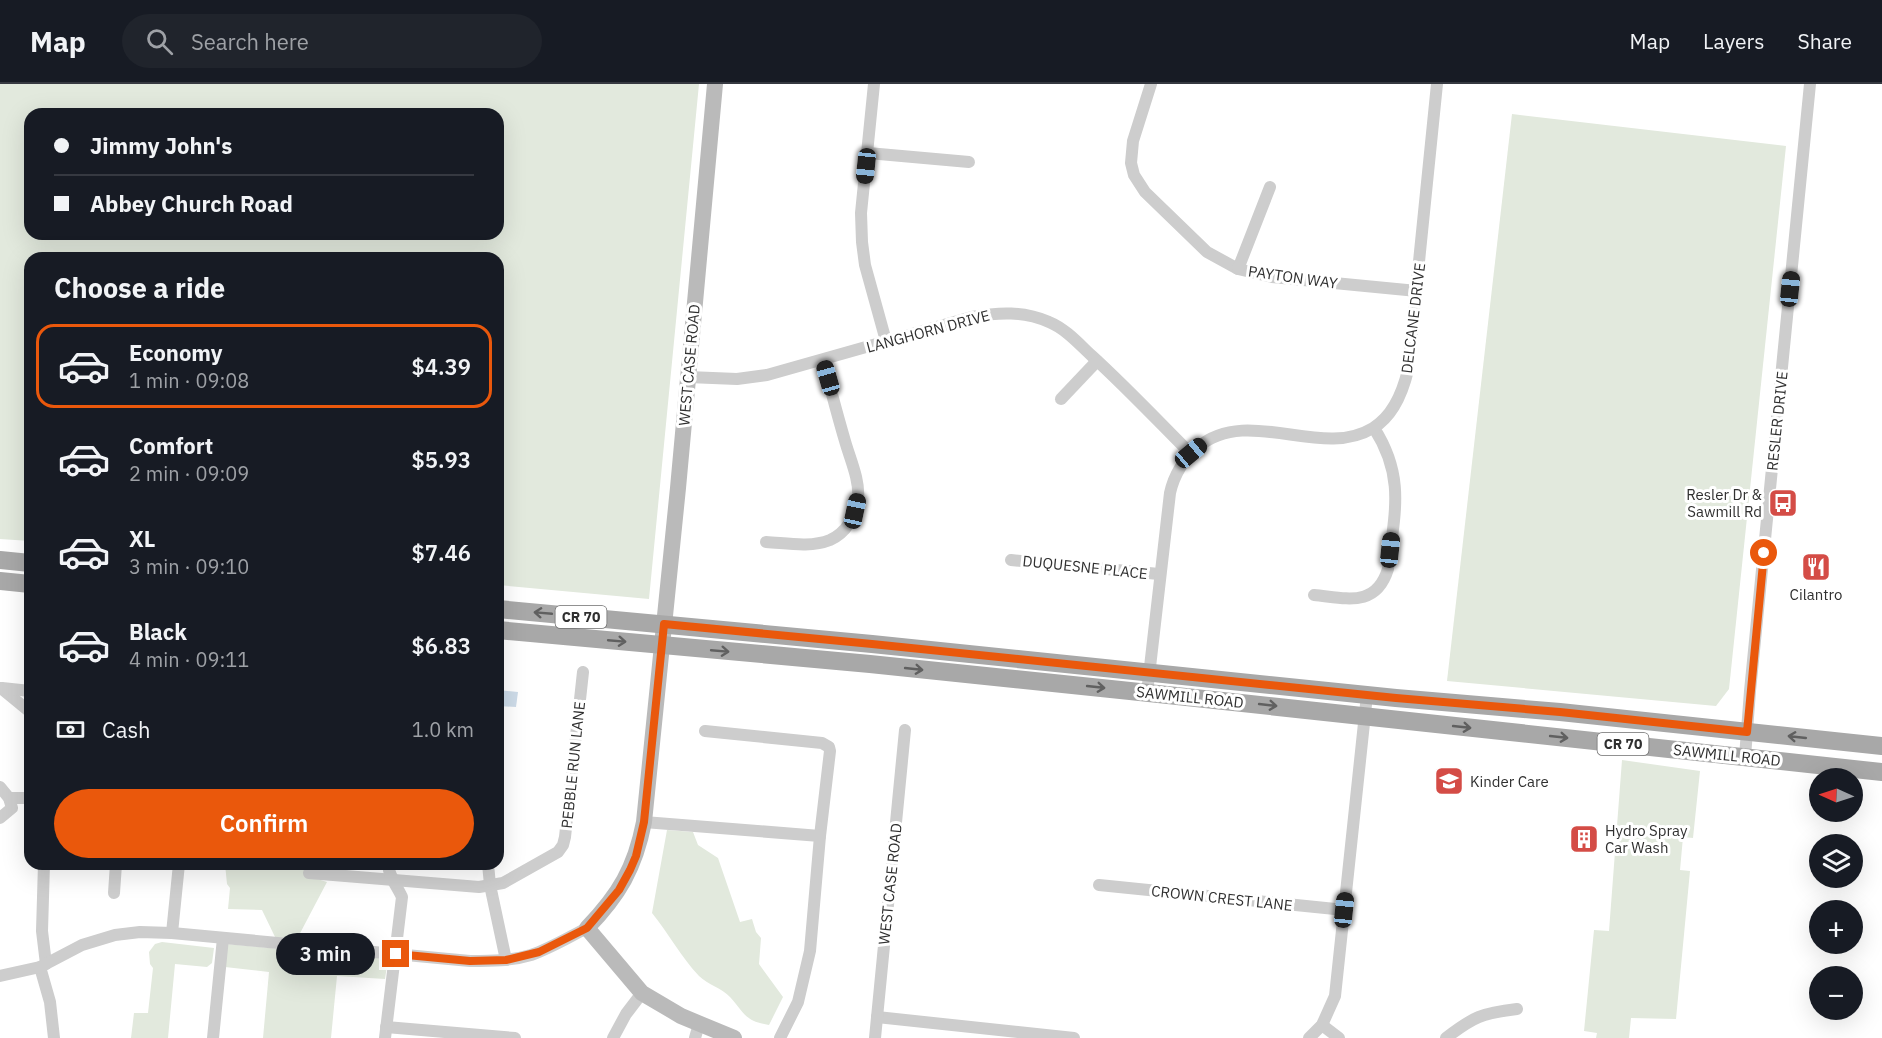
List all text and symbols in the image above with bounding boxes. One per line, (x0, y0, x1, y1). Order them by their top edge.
search box (122, 14, 542, 68)
text: Map (30, 23, 86, 60)
icon: search (143, 25, 176, 58)
text: Search here (191, 27, 309, 56)
text: Map (1630, 27, 1670, 55)
text: Layers (1703, 27, 1765, 55)
text: Share (1798, 27, 1852, 55)
text: Jimmy John's (90, 131, 232, 160)
car (855, 147, 877, 185)
text: Abbey Church Road (90, 189, 293, 218)
street label: PAYTON WAY (1247, 261, 1339, 293)
street label: DELCANE DRIVE (1397, 262, 1429, 374)
text: Choose a ride (54, 270, 225, 305)
car (1779, 270, 1801, 308)
street label: WEST CASE ROAD (674, 303, 704, 427)
street label: LANGHORN DRIVE (864, 305, 992, 357)
text: Economy (129, 338, 223, 367)
icon: car (57, 339, 111, 393)
text: $4.39 (412, 352, 471, 381)
car (814, 358, 842, 398)
text: 1 min · 09:08 (129, 367, 249, 394)
street label: RESLER DRIVE (1762, 370, 1792, 472)
text: Comfort (129, 431, 213, 460)
icon: car (57, 432, 111, 486)
car (1171, 435, 1211, 471)
text: $5.93 (412, 445, 471, 474)
text: 2 min · 09:09 (129, 460, 249, 487)
place label: Resler Dr & Sawmill Rd (1686, 485, 1763, 521)
bus stop icon: Resler Dr & Sawmill Rd (1767, 487, 1799, 519)
car (842, 492, 868, 530)
text: XL (129, 524, 155, 553)
icon: car (57, 525, 111, 579)
car (1379, 531, 1401, 569)
text: $7.46 (412, 538, 471, 567)
route start (1750, 539, 1777, 566)
street label: DUQUESNE PLACE (1021, 551, 1149, 583)
restaurant icon: Cilantro (1800, 551, 1832, 583)
text: 3 min · 09:10 (129, 553, 249, 580)
place label: Cilantro (1790, 585, 1842, 604)
road number: CR 70 (556, 606, 606, 628)
one-way arrow (533, 607, 553, 618)
text: Black (129, 617, 187, 646)
icon: car (57, 618, 111, 672)
text: $6.83 (412, 631, 471, 660)
one-way arrow (607, 636, 627, 647)
one-way arrow (710, 645, 730, 656)
text: 4 min · 09:11 (129, 646, 249, 673)
one-way arrow (904, 664, 924, 675)
one-way arrow (1086, 682, 1105, 693)
street label: SAWMILL ROAD (1135, 682, 1245, 712)
street label: PEBBLE RUN LANE (557, 700, 589, 830)
one-way arrow (1258, 700, 1278, 711)
icon: cash (54, 713, 87, 746)
text: Cash (102, 715, 151, 744)
text: 1.0 km (412, 716, 474, 743)
one-way arrow (1452, 721, 1472, 732)
one-way arrow (1788, 731, 1808, 742)
one-way arrow (1549, 732, 1568, 743)
road number: CR 70 (1598, 733, 1648, 755)
street label: SAWMILL ROAD (1672, 740, 1782, 770)
school or university icon: Kinder Care (1433, 765, 1465, 797)
north arrow (1809, 768, 1863, 822)
map controls (1809, 768, 1863, 1020)
place label: Kinder Care (1470, 772, 1549, 791)
button: Confirm (54, 789, 474, 858)
place label: Hydro Spray Car Wash (1605, 821, 1688, 857)
street label: WEST CASE ROAD (874, 822, 906, 946)
building icon: Hydro Spray Car Wash (1568, 823, 1600, 855)
button: layers (1809, 834, 1863, 888)
street label: CROWN CREST LANE (1150, 881, 1294, 915)
car (1333, 891, 1355, 929)
button: + (1809, 900, 1863, 954)
callout: 3 min (276, 933, 375, 975)
text: 3 min (300, 940, 351, 967)
route end (382, 940, 409, 967)
button: − (1809, 966, 1863, 1020)

